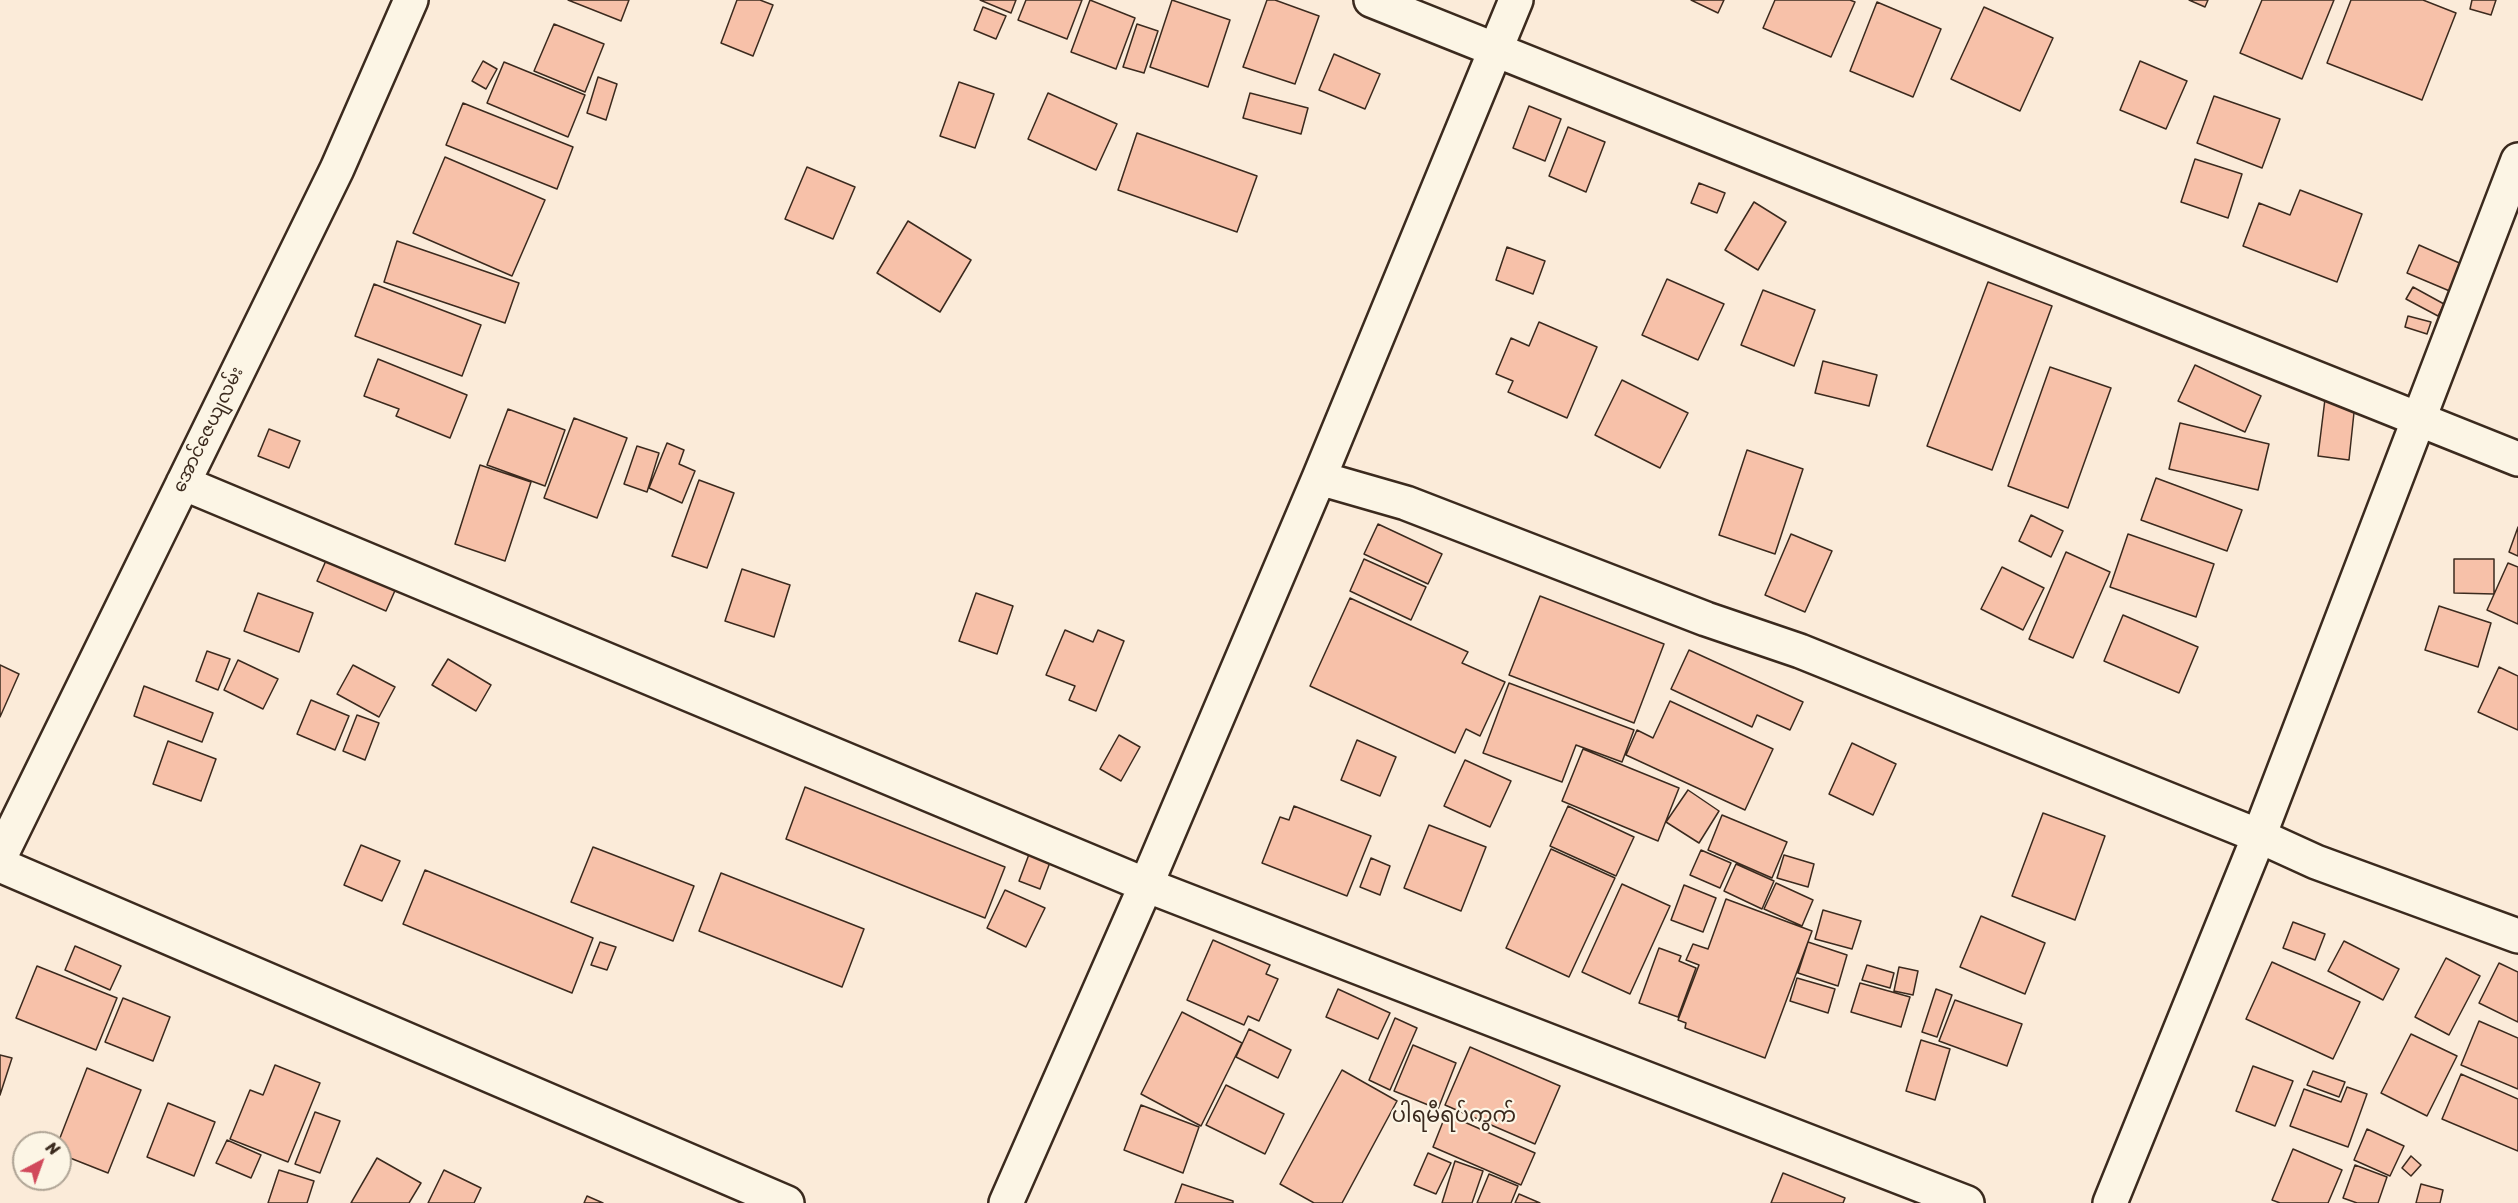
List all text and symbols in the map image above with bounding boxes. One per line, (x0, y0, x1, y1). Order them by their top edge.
street label: အောင်ဇေယျလမ်း (169, 364, 249, 496)
district label: ပါရမီရပ်ကွက် (1392, 1104, 1516, 1130)
north arrow (12, 1131, 72, 1191)
text: N (39, 1134, 67, 1163)

